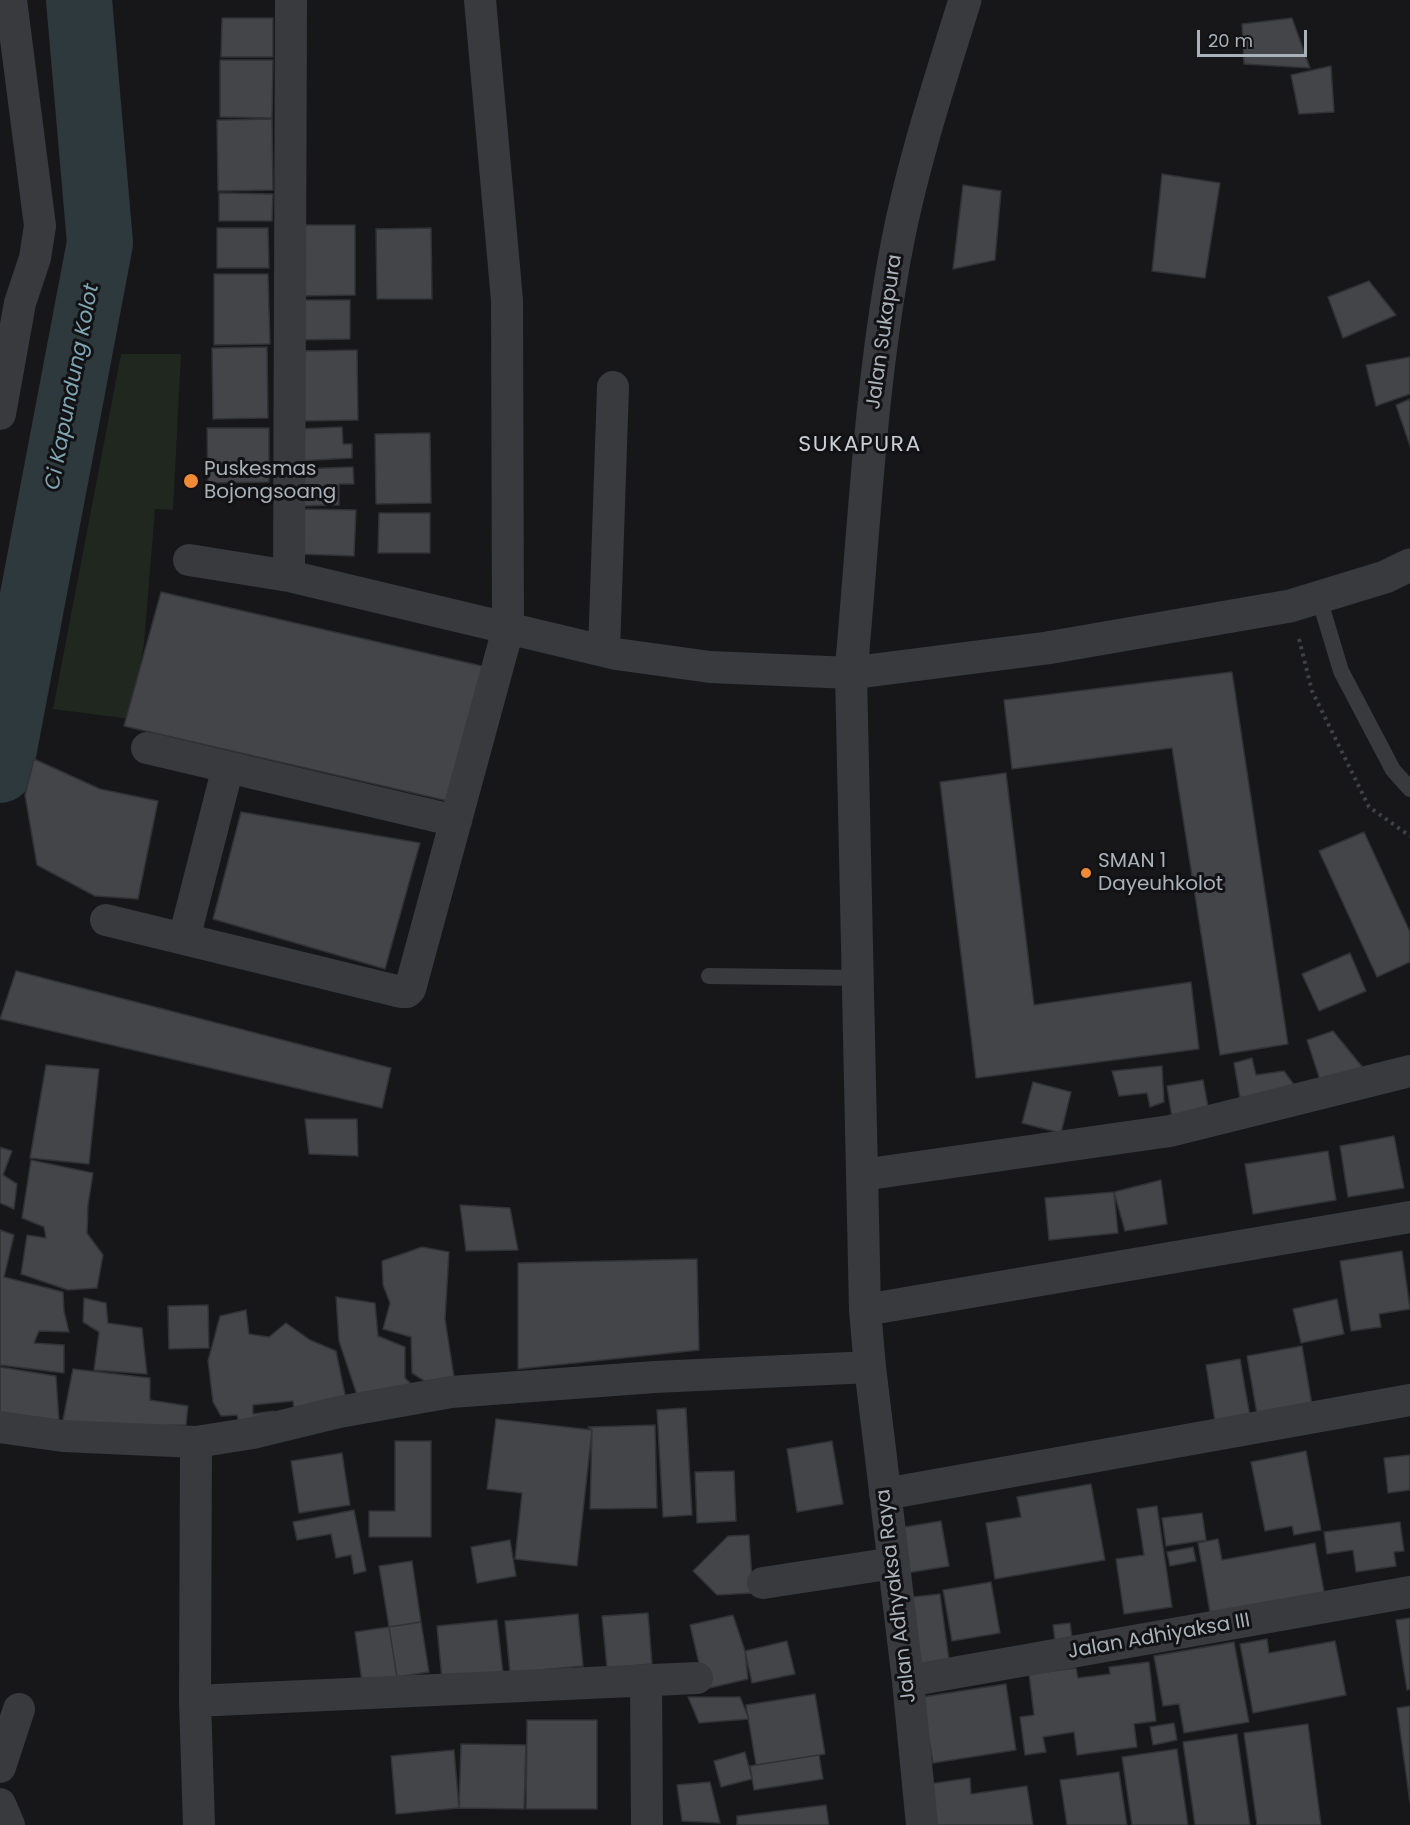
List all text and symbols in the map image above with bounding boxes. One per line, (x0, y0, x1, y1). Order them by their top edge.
scale bar (1200, 18, 1310, 56)
text: 20 m (1208, 28, 1253, 53)
street label: Jalan Sukapura (862, 253, 908, 411)
water label: Ci Kapundung Kolot (41, 282, 105, 492)
district label: SUKAPURA (798, 432, 922, 458)
place label: Puskesmas Bojongsoang (204, 458, 336, 505)
marker: Puskesmas Bojongsoang (182, 472, 200, 490)
place label: SMAN 1 Dayeuhkolot (1098, 850, 1223, 897)
marker: SMAN 1 Dayeuhkolot (1079, 866, 1093, 880)
street label: Jalan Adhyaksa Raya (872, 1488, 922, 1704)
street label: Jalan Adhiyaksa III (1066, 1609, 1252, 1665)

